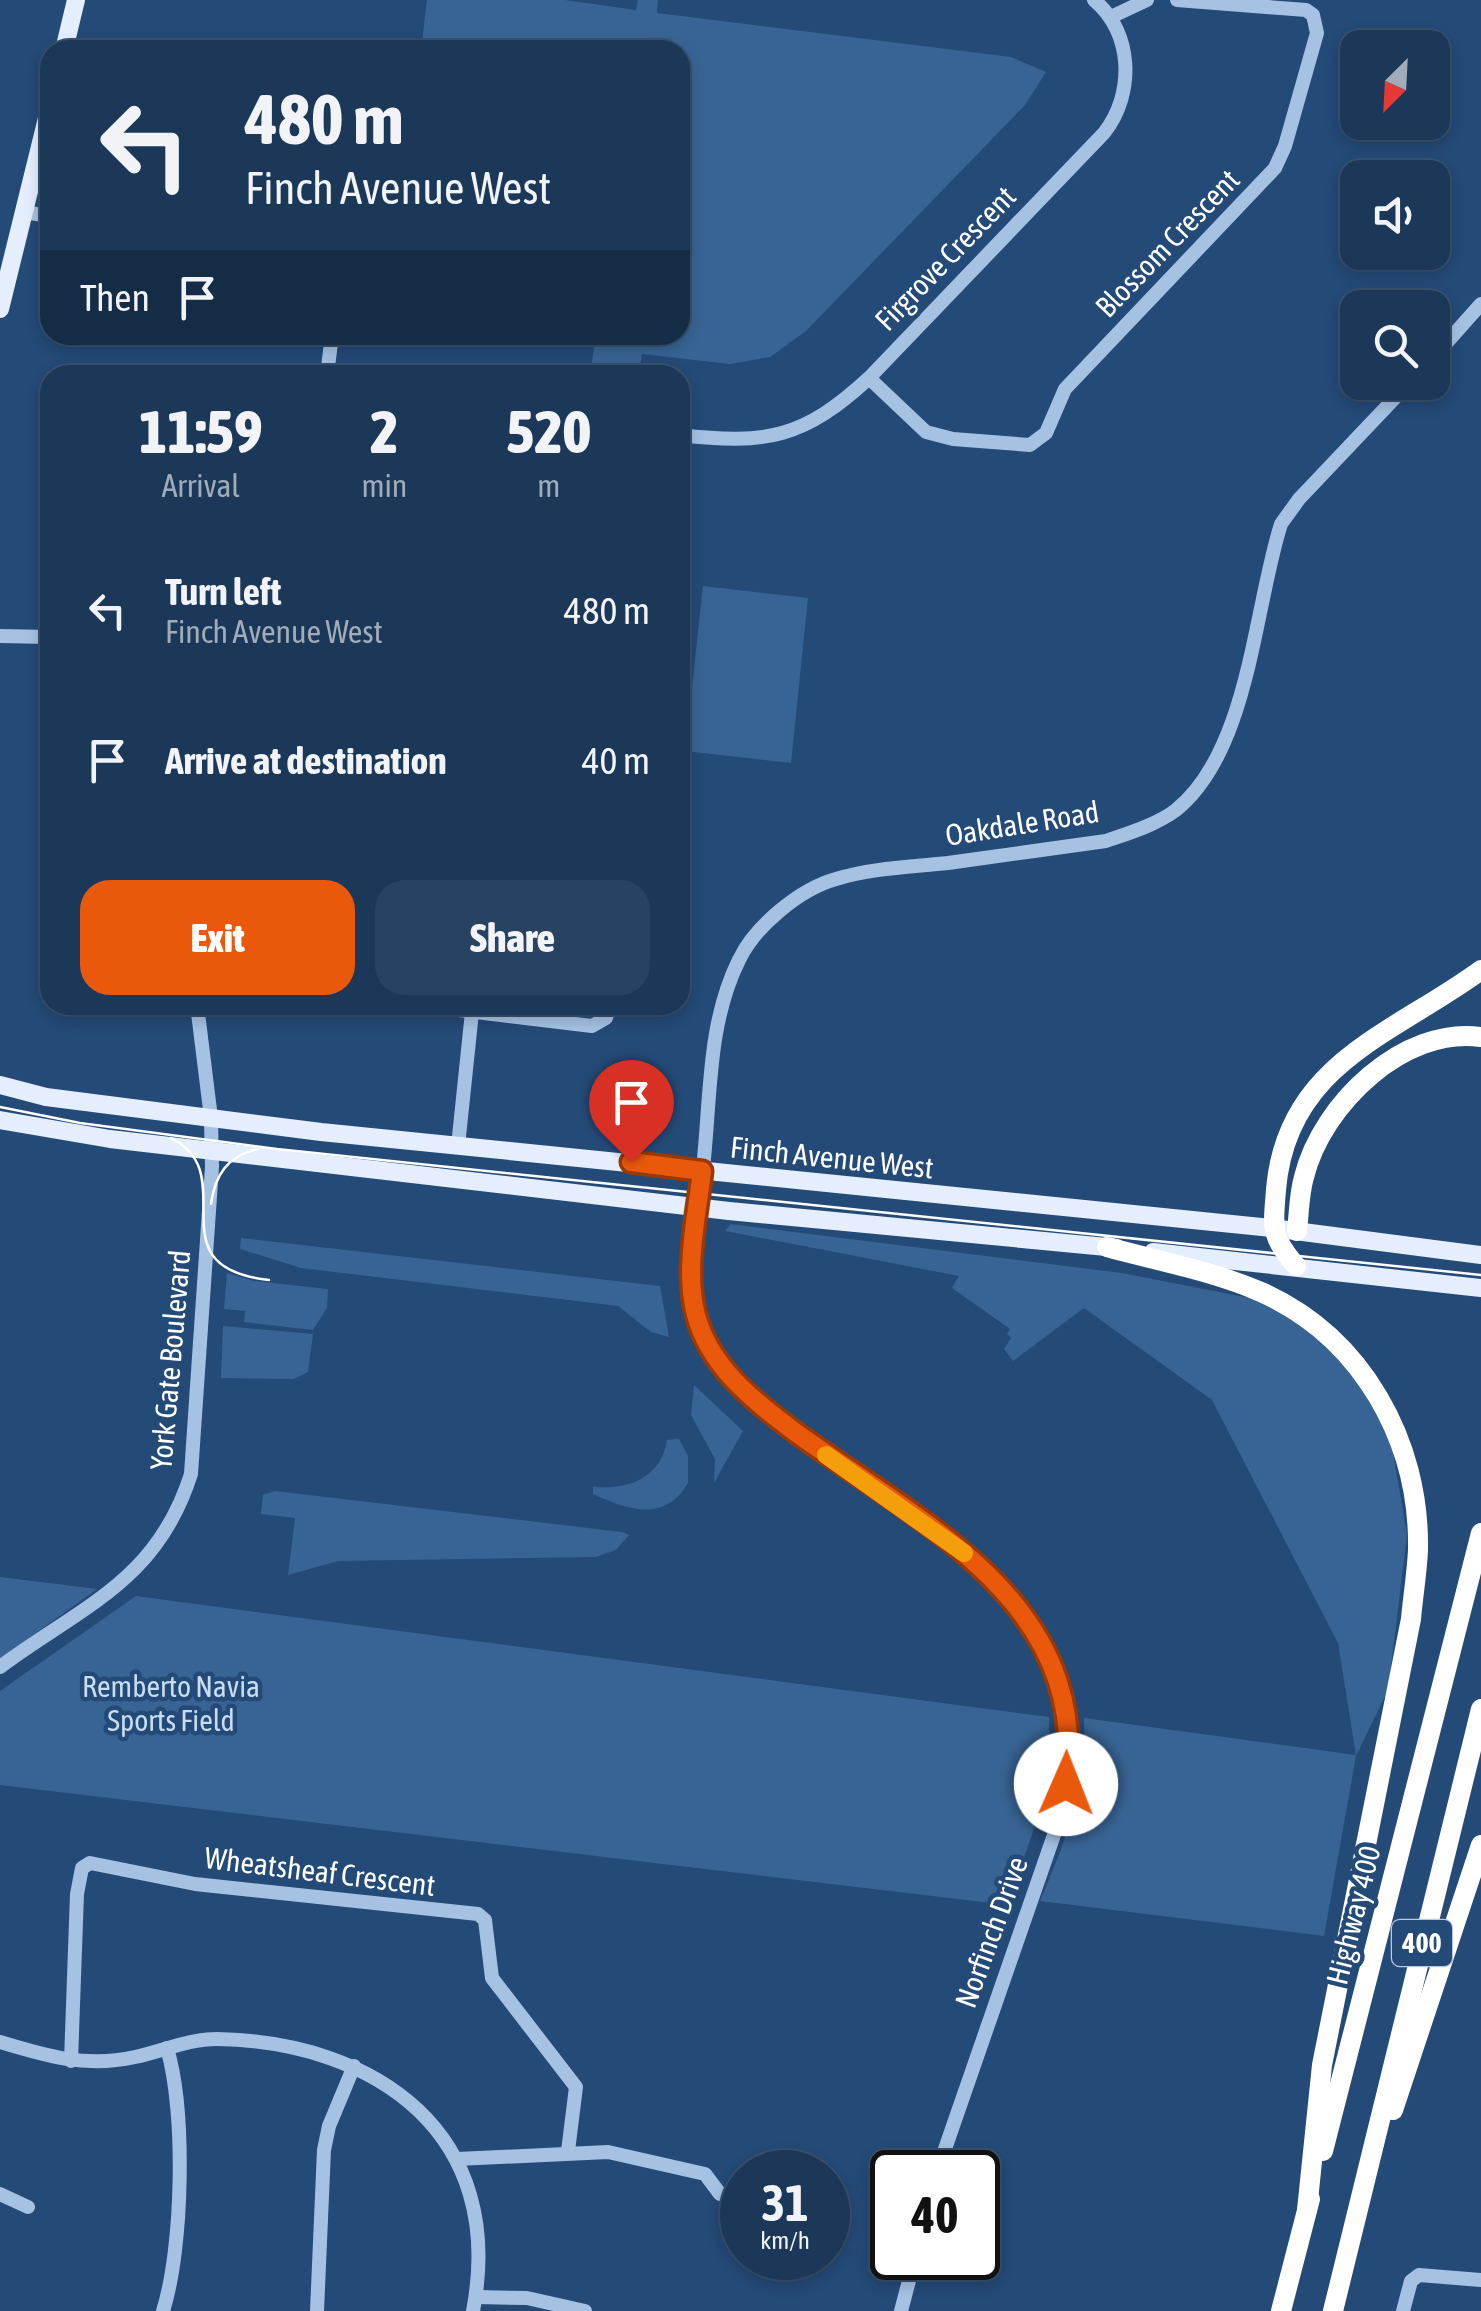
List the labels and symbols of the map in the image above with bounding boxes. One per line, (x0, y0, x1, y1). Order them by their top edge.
north arrow (1340, 30, 1450, 140)
street label: Blossom Crescent (1088, 162, 1246, 324)
street label: Firgrove Crescent (868, 179, 1022, 337)
street label: Oakdale Road (943, 794, 1101, 852)
pin (589, 1060, 674, 1163)
street label: Finch Avenue West (729, 1129, 935, 1185)
street label: York Gate Boulevard (143, 1249, 197, 1471)
park label: Remberto Navia Sports Field (82, 1669, 260, 1737)
position arrow (1014, 1732, 1118, 1836)
street label: Wheatsheaf Crescent (203, 1840, 437, 1902)
street label: Highway 400 (1319, 1842, 1387, 1988)
street label: Norfinch Drive (948, 1852, 1034, 2012)
road number: 400 (1392, 1920, 1452, 1966)
speed limit sign: 40 (870, 2150, 1000, 2280)

